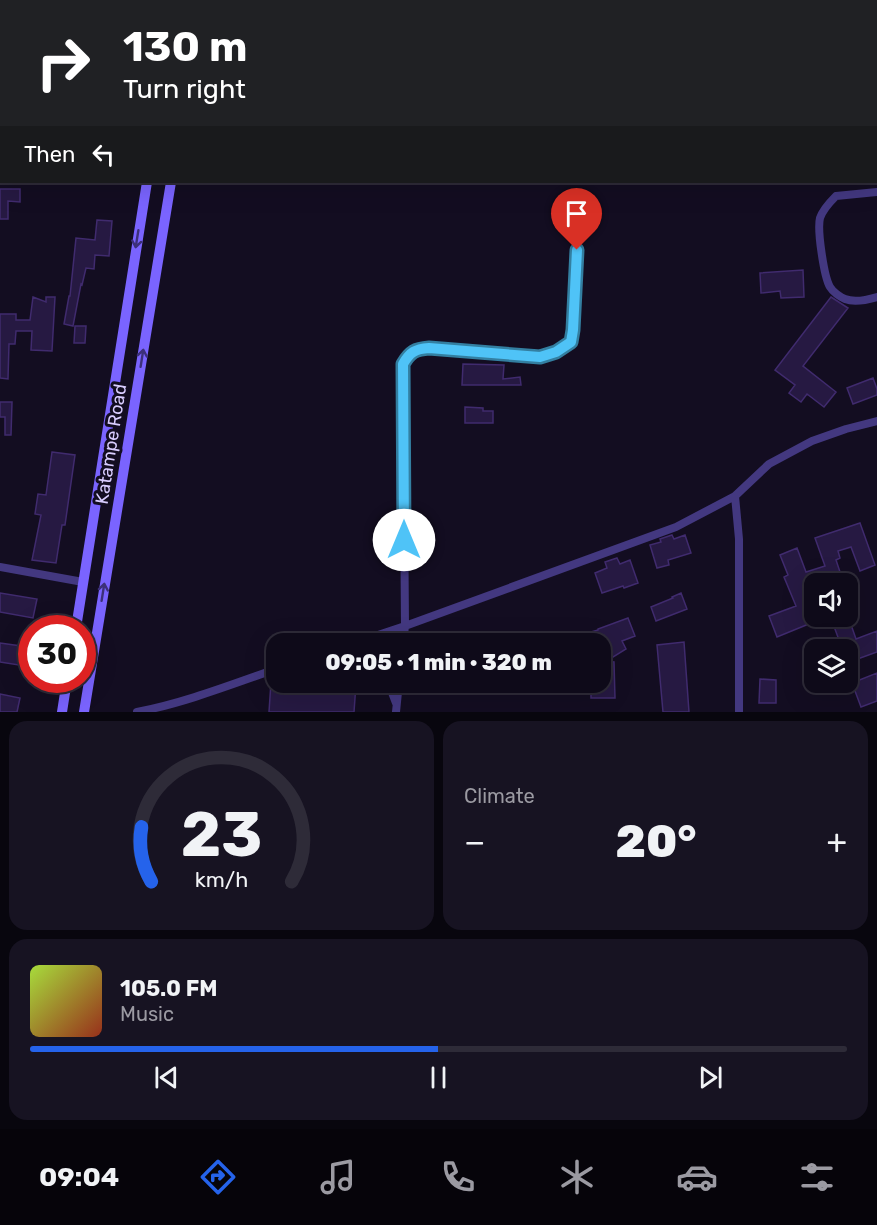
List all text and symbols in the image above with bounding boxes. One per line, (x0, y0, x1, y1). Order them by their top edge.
text: 130 m (123, 22, 248, 72)
icon: right (24, 24, 102, 102)
text: Turn right (123, 73, 246, 105)
icon: left (87, 138, 120, 171)
text: Then (24, 141, 75, 168)
pin (551, 188, 602, 250)
icon: arrive (560, 197, 593, 230)
one-way arrow (132, 229, 143, 249)
one-way arrow (137, 349, 148, 369)
street label: Katampe Road (91, 382, 131, 506)
position arrow (372, 508, 436, 572)
map controls (804, 573, 858, 693)
button: sound (804, 573, 858, 627)
one-way arrow (98, 583, 109, 602)
speed limit sign: 30 (18, 615, 96, 693)
button: layers (804, 639, 858, 693)
text: 09:05 · 1 min · 320 m (325, 649, 552, 676)
text: Climate (464, 784, 535, 808)
text: 23 (181, 798, 262, 872)
text: 20° (616, 815, 696, 868)
text: − (464, 822, 485, 861)
text: + (826, 822, 847, 861)
text: km/h (195, 868, 248, 893)
text: 105.0 FM (120, 975, 218, 1002)
text: Music (120, 1002, 174, 1026)
icon: previous (150, 1061, 183, 1094)
icon: pause (422, 1061, 455, 1094)
icon: next (694, 1061, 727, 1094)
icon: directions (197, 1156, 239, 1198)
icon: music (317, 1156, 359, 1198)
icon: phone (437, 1156, 479, 1198)
icon: climate (556, 1156, 598, 1198)
icon: car (676, 1156, 718, 1198)
icon: filters (796, 1156, 838, 1198)
text: 09:04 (39, 1161, 119, 1193)

